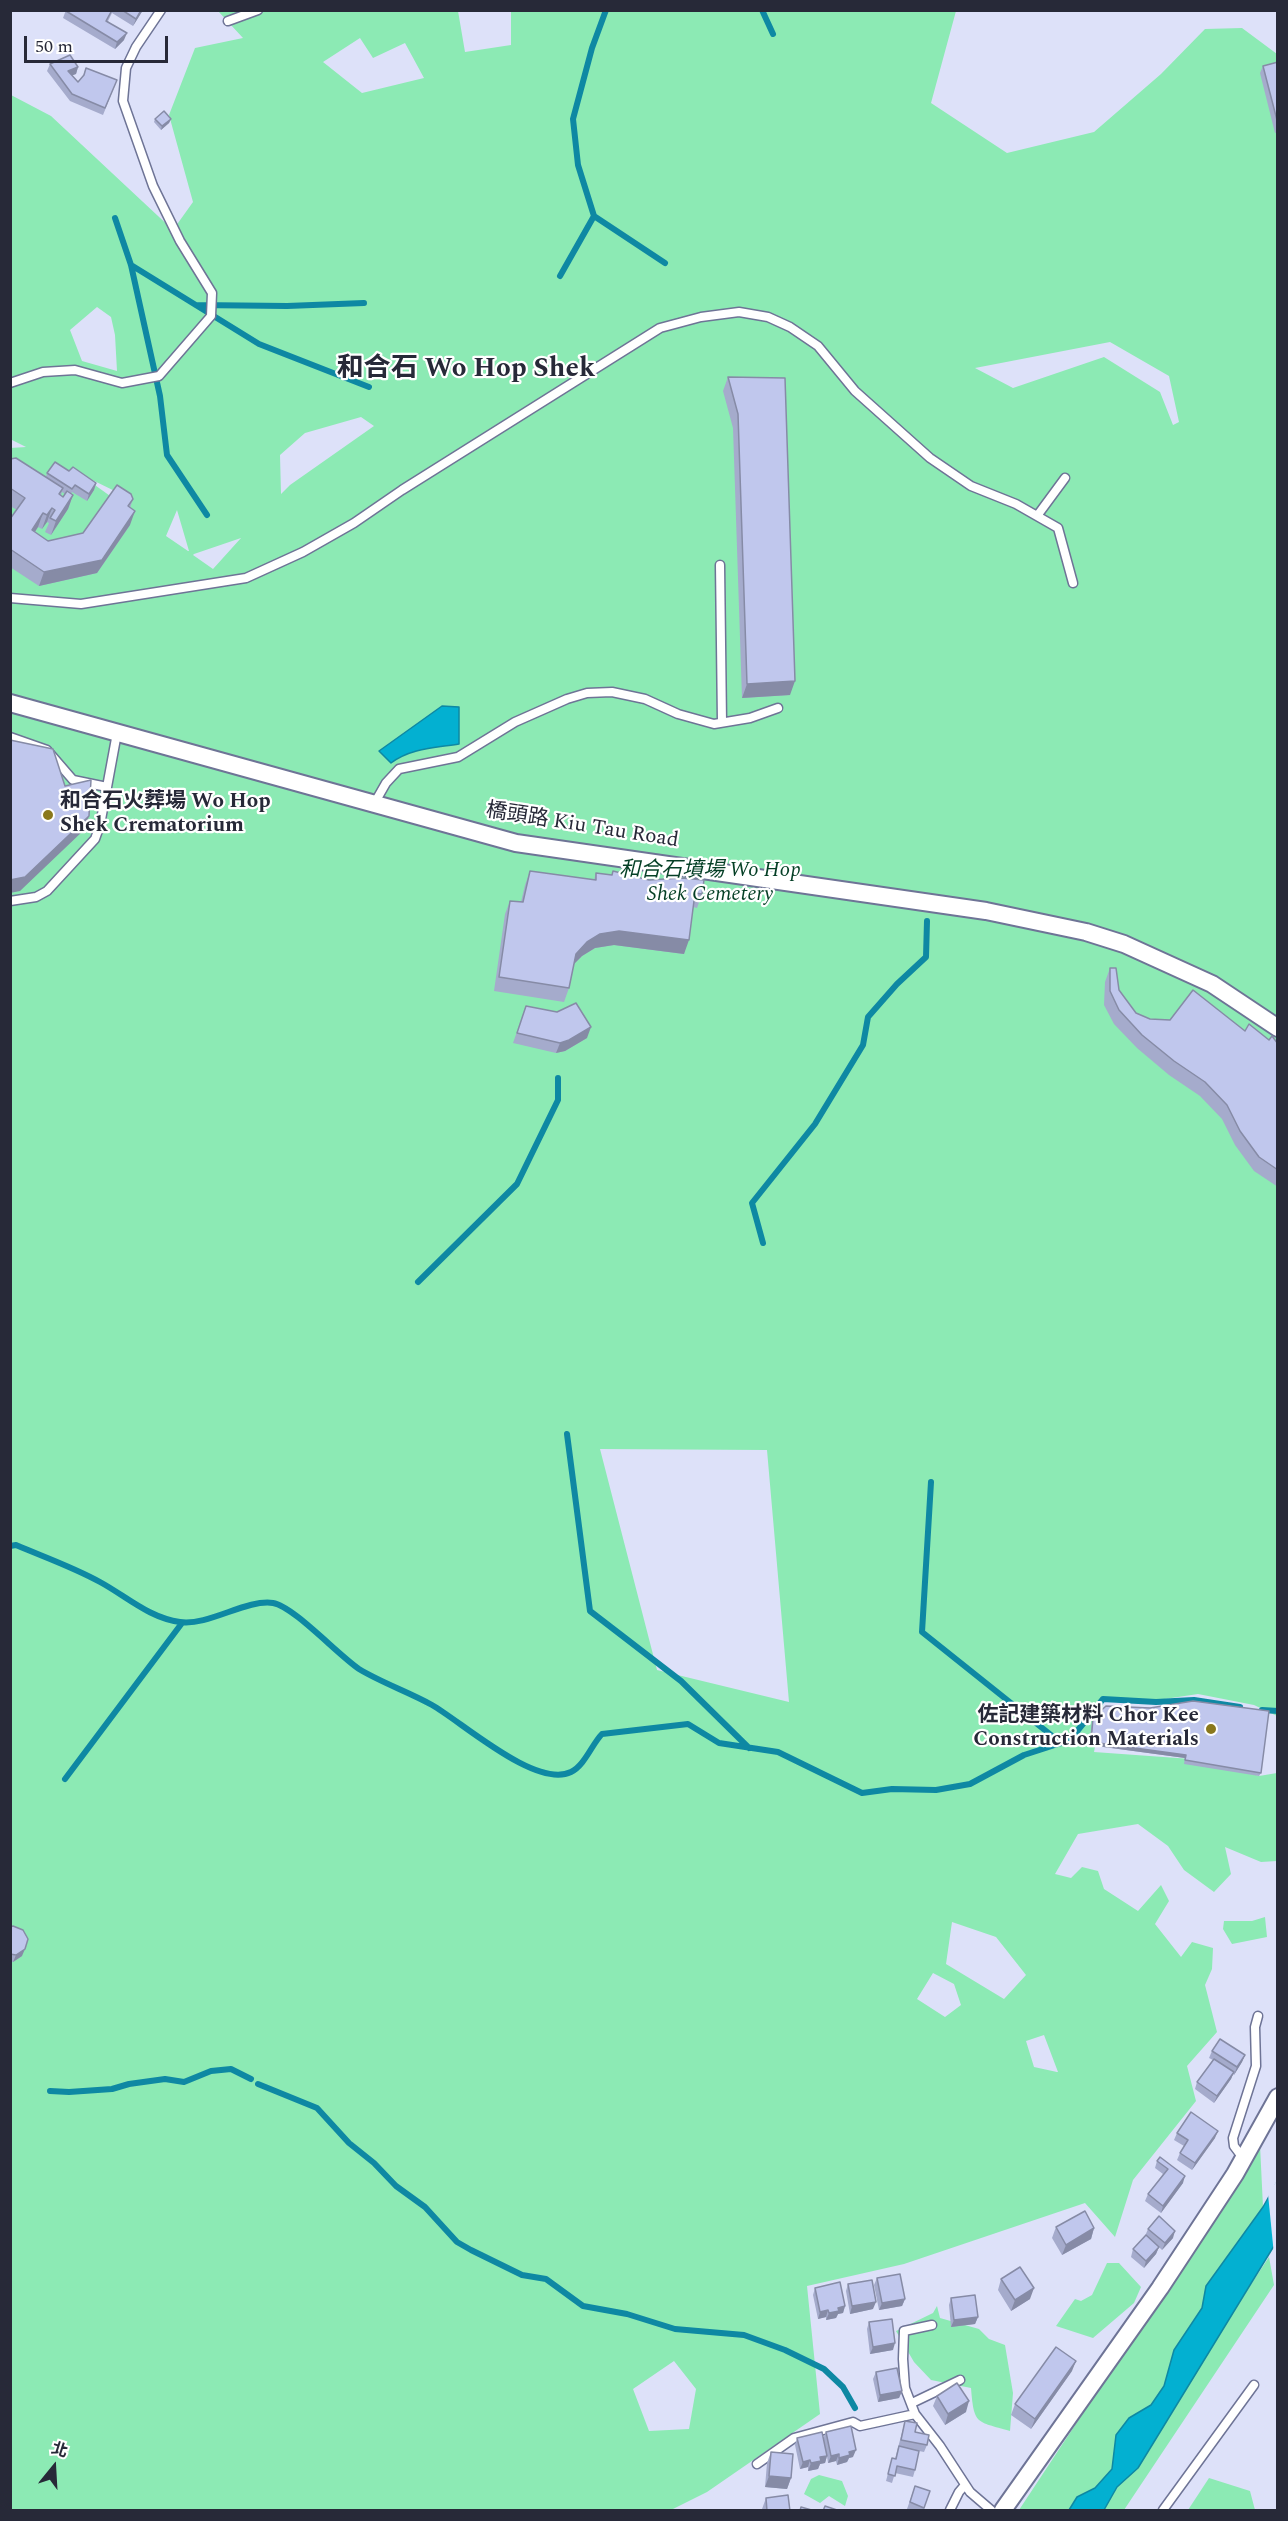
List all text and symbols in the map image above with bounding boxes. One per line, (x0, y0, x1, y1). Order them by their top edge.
scale bar (27, 24, 171, 62)
text: 50 m (35, 33, 73, 60)
district label: 和合石 Wo Hop Shek (337, 355, 595, 387)
place label: 和合石火葬場 Wo Hop Shek Crematorium (60, 790, 271, 840)
street label: 橋頭路 Kiu Tau Road (484, 799, 680, 855)
marker: 和合石火葬場 Wo Hop Shek Crematorium (41, 808, 55, 822)
park label: 和合石墳場 Wo Hop Shek Cemetery (619, 859, 801, 909)
place label: 佐記建築材料 Chor Kee Construction Materials (973, 1704, 1199, 1754)
marker: 佐記建築材料 Chor Kee Construction Materials (1204, 1722, 1218, 1736)
text: 北 (48, 2436, 71, 2464)
north arrow (24, 2437, 84, 2497)

